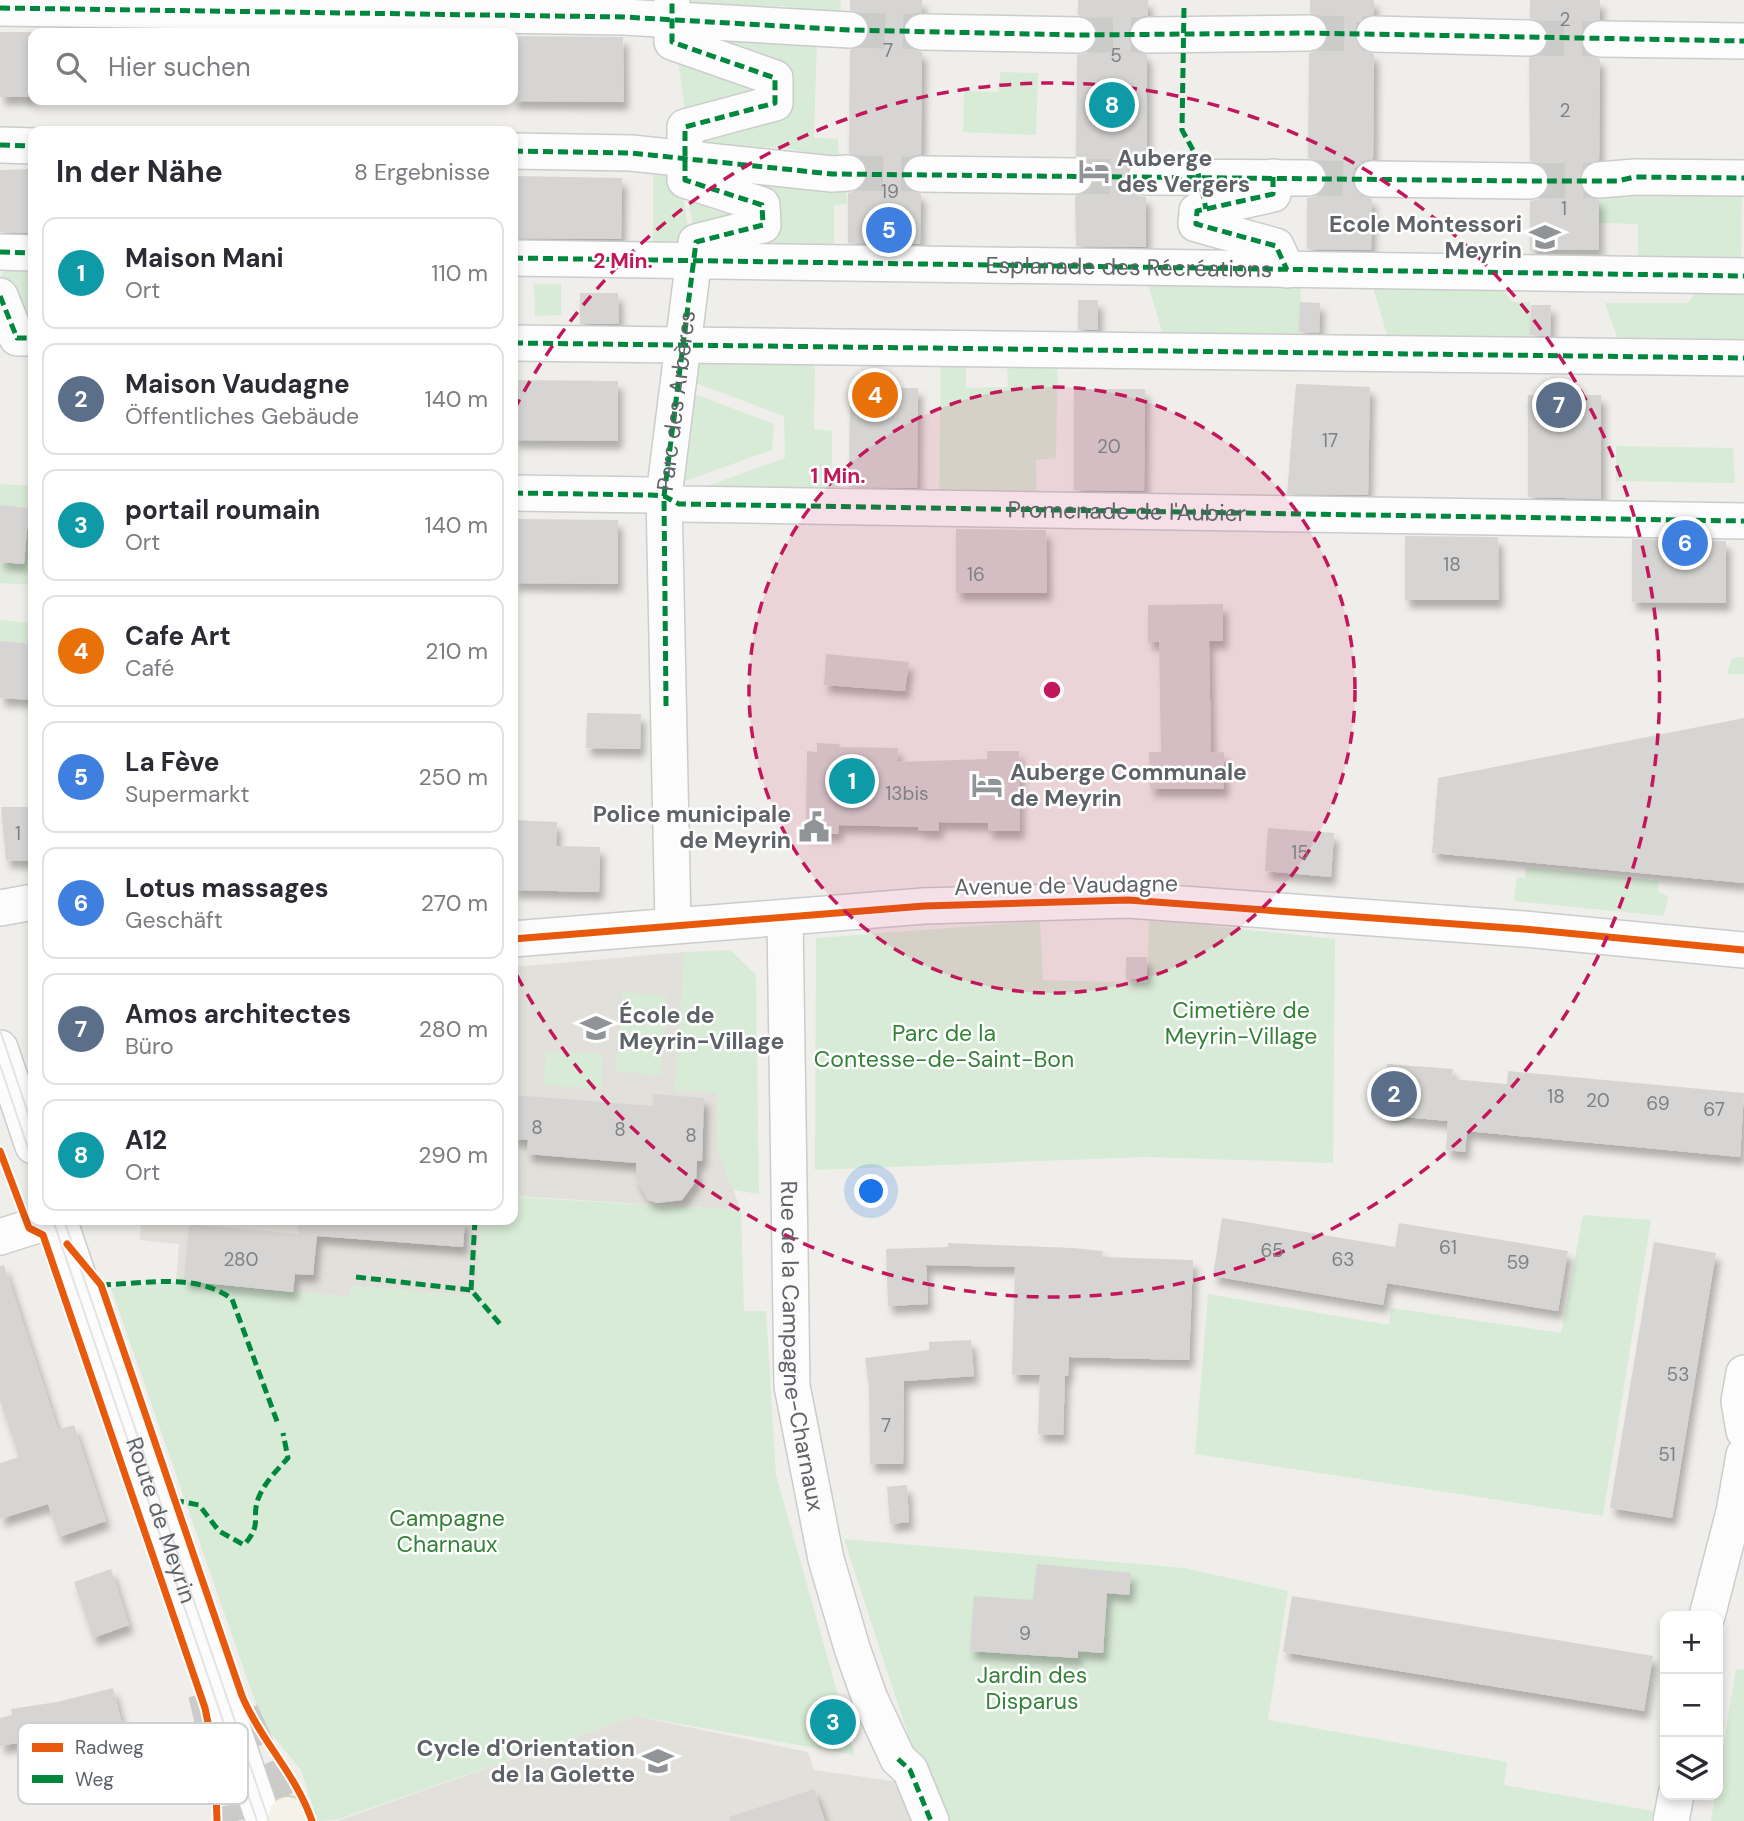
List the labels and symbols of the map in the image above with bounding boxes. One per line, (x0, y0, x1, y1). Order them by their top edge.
house number: 2 (1560, 7, 1571, 32)
house number: 7 (883, 38, 893, 63)
house number: 5 (1110, 43, 1122, 68)
pin: 8 (1089, 79, 1135, 131)
house number: 2 (1560, 98, 1571, 123)
place label: Auberge des Vergers (1117, 143, 1250, 199)
hotel icon: Auberge des Vergers (1077, 154, 1111, 188)
house number: 19 (881, 179, 899, 204)
house number: 1 (1561, 196, 1567, 221)
pin: 5 (866, 204, 912, 256)
place label: Ecole Montessori Meyrin (1329, 209, 1522, 265)
school or university icon: Ecole Montessori Meyrin (1528, 220, 1562, 254)
text: 2 Min. (593, 247, 653, 275)
street label: Esplanade des Récréations (985, 250, 1272, 284)
street label: Parc des Arbères (650, 309, 702, 493)
pin: 4 (852, 369, 898, 421)
pin: 7 (1536, 379, 1582, 431)
house number: 17 (1322, 428, 1338, 453)
house number: 20 (1097, 434, 1121, 459)
text: 1 Min. (810, 462, 866, 490)
street label: Promenade de l'Aubier (1007, 494, 1246, 528)
pin: 6 (1662, 517, 1708, 569)
house number: 18 (1443, 552, 1461, 577)
house number: 16 (967, 562, 985, 587)
centre of rings (1040, 678, 1064, 702)
pin: 1 (829, 755, 875, 807)
place label: Auberge Communale de Meyrin (1010, 757, 1247, 813)
hotel icon: Auberge Communale de Meyrin (970, 768, 1004, 802)
house number: 13bis (885, 781, 929, 806)
place label: Police municipale de Meyrin (593, 799, 791, 855)
public building icon: Police municipale de Meyrin (797, 810, 831, 844)
house number: 1 (15, 821, 21, 846)
house number: 15 (1291, 840, 1309, 865)
street label: Avenue de Vaudagne (954, 868, 1178, 902)
park label: Cimetière de Meyrin-Village (1165, 995, 1317, 1051)
place label: École de Meyrin-Village (619, 1000, 784, 1056)
school or university icon: École de Meyrin-Village (579, 1011, 613, 1045)
park label: Parc de la Contesse-de-Saint-Bon (814, 1018, 1074, 1074)
pin: 2 (1371, 1068, 1417, 1120)
house number: 18 (1547, 1084, 1565, 1109)
house number: 20 (1586, 1088, 1610, 1113)
house number: 69 (1646, 1091, 1670, 1116)
house number: 67 (1703, 1097, 1725, 1122)
house number: 8 (531, 1115, 543, 1140)
house number: 8 (614, 1117, 626, 1142)
house number: 8 (685, 1123, 697, 1148)
your location (854, 1174, 888, 1208)
street label: Rue de la Campagne-Charnaux (774, 1180, 831, 1514)
house number: 61 (1439, 1235, 1457, 1260)
house number: 65 (1260, 1238, 1284, 1263)
house number: 280 (223, 1247, 259, 1272)
house number: 63 (1331, 1247, 1355, 1272)
house number: 59 (1507, 1250, 1529, 1275)
house number: 53 (1667, 1362, 1689, 1387)
house number: 7 (881, 1413, 891, 1438)
street label: Route de Meyrin (119, 1433, 204, 1607)
house number: 51 (1658, 1442, 1676, 1467)
park label: Campagne Charnaux (389, 1503, 505, 1559)
house number: 9 (1019, 1621, 1031, 1646)
park label: Jardin des Disparus (977, 1660, 1087, 1716)
pin: 3 (810, 1696, 856, 1748)
legend (18, 1723, 248, 1804)
place label: Cycle d'Orientation de la Golette (417, 1733, 635, 1789)
text: Radweg (75, 1735, 144, 1760)
school or university icon: Cycle d'Orientation de la Golette (641, 1744, 675, 1778)
text: Weg (75, 1767, 114, 1792)

